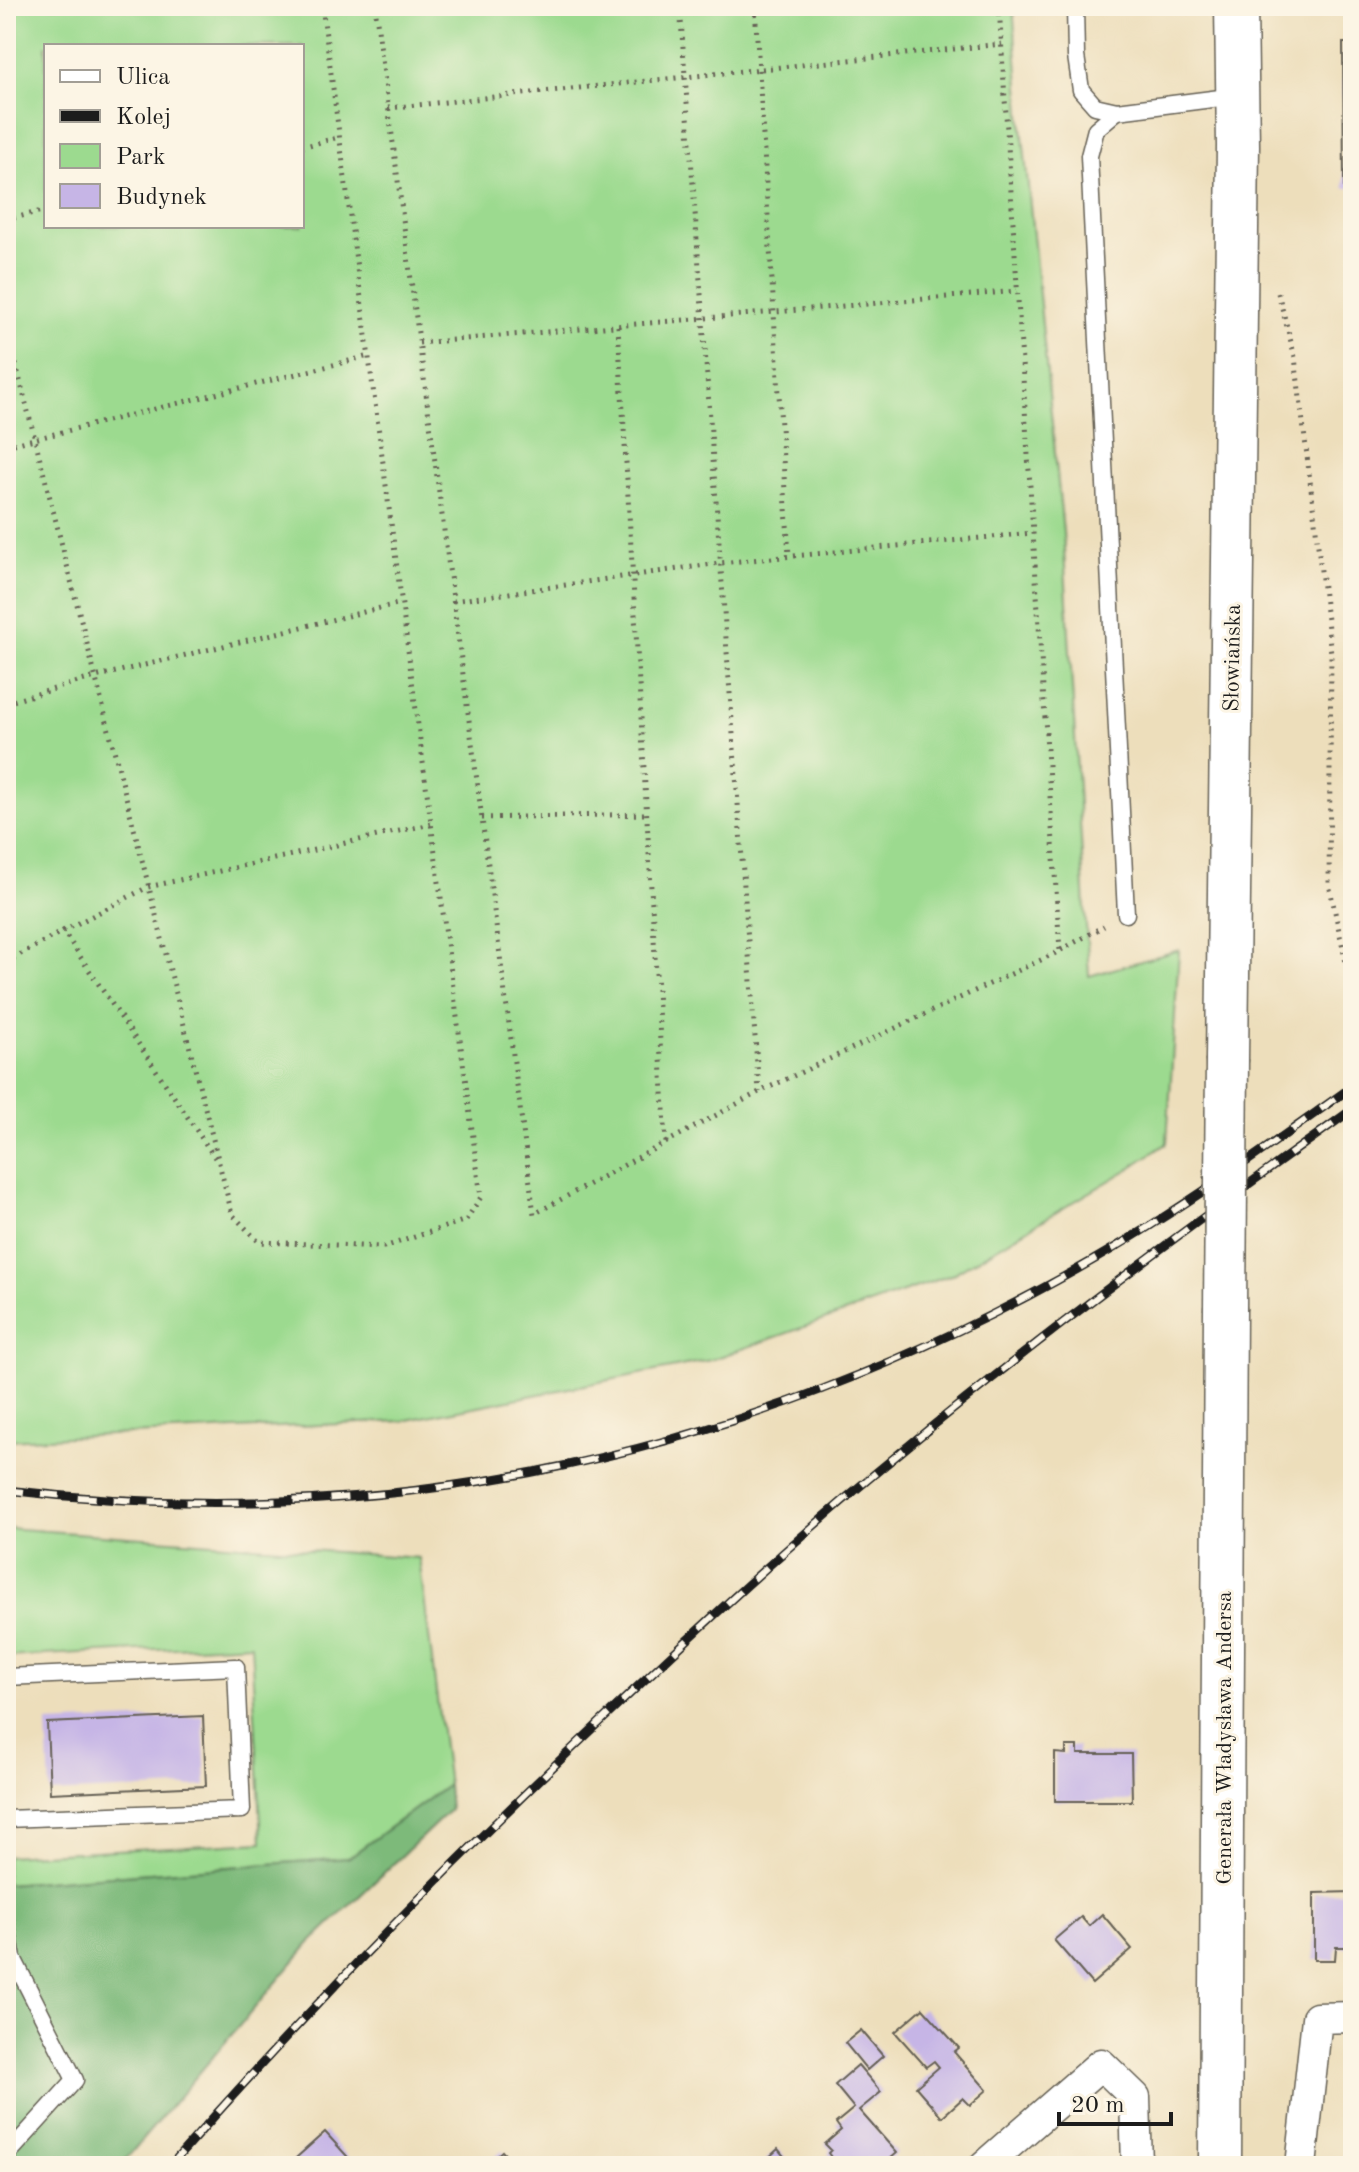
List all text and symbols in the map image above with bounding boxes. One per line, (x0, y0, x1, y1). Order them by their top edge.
legend (44, 44, 304, 228)
text: Ulica (116, 66, 170, 90)
text: Kolej (116, 106, 171, 130)
text: Park (116, 146, 165, 170)
text: Budynek (116, 186, 207, 210)
street label: Słowiańska (1221, 604, 1245, 712)
street label: Generała Władysława Andersa (1214, 1591, 1236, 1885)
scale bar (1059, 2076, 1171, 2126)
text: 20 m (1071, 2094, 1125, 2118)

